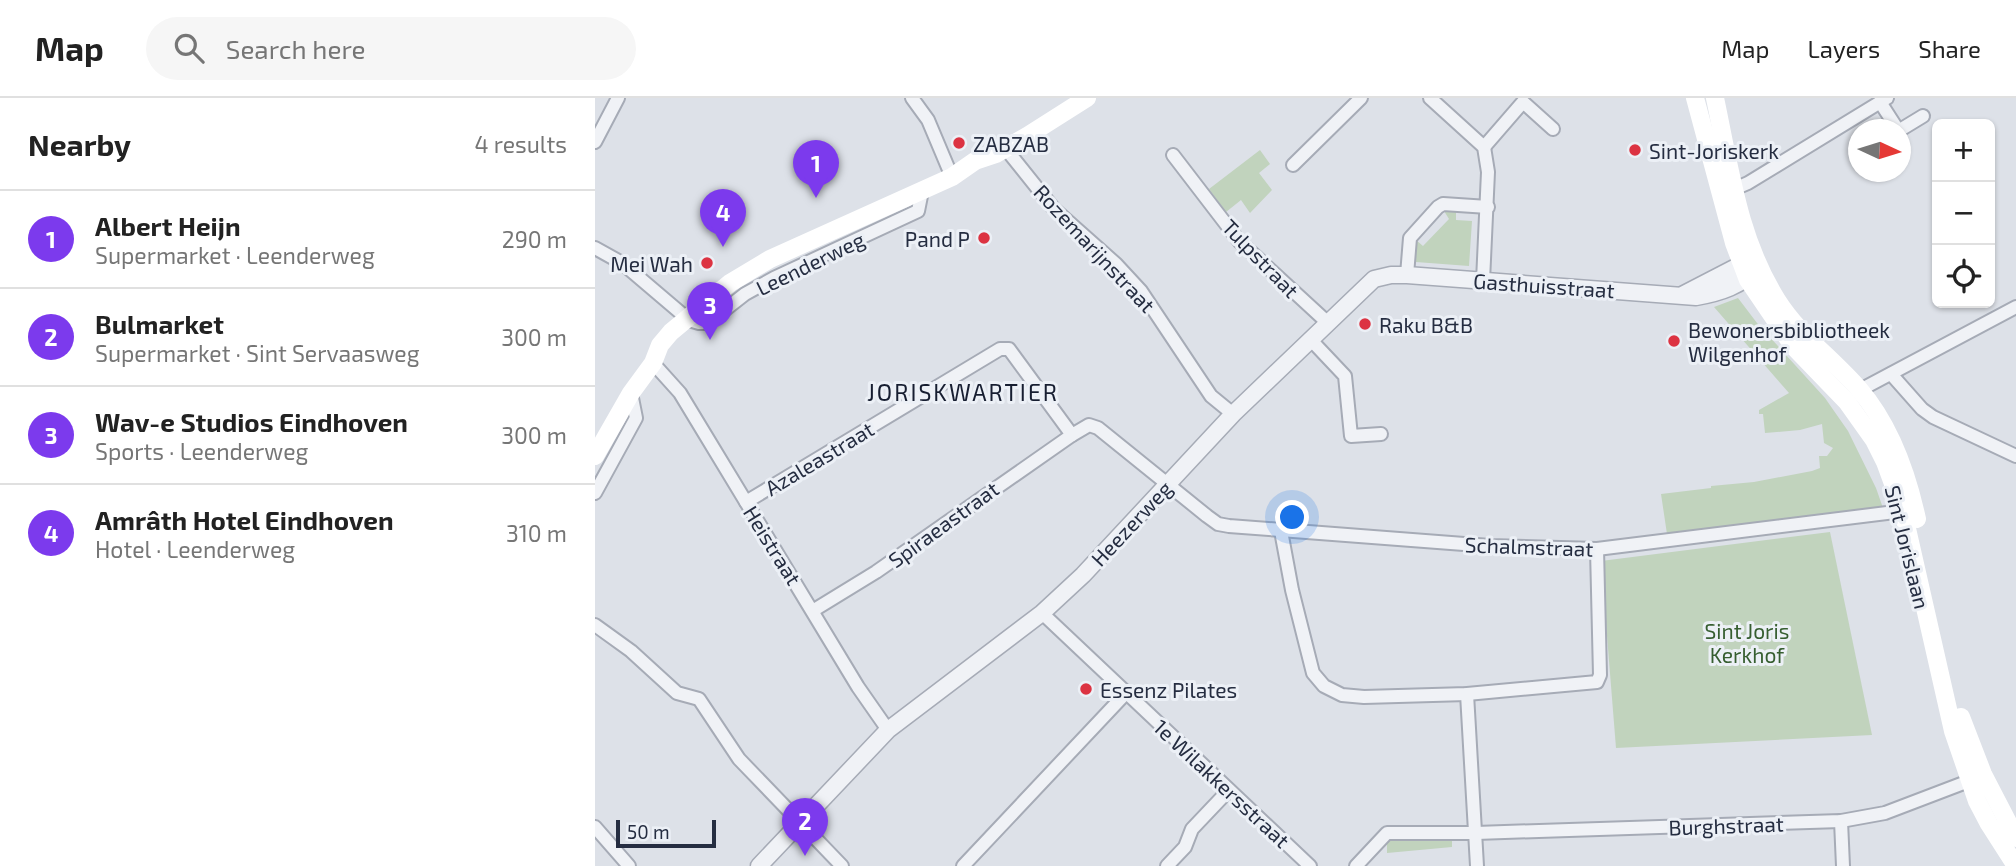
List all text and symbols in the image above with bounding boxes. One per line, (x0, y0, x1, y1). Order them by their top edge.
search box (146, 17, 636, 80)
text: Map (35, 28, 104, 68)
icon: search (170, 29, 208, 67)
text: Search here (226, 33, 365, 64)
text: Map (1721, 34, 1769, 63)
text: Layers (1807, 34, 1880, 63)
text: Share (1918, 34, 1981, 63)
north arrow (1848, 119, 1911, 182)
map controls (1932, 119, 1995, 308)
button: + (1932, 119, 1995, 182)
text: Nearby (28, 126, 131, 162)
text: 4 results (475, 130, 567, 158)
place label: ZABZAB (973, 131, 1049, 156)
marker: ZABZAB (951, 135, 967, 151)
place label: Sint-Joriskerk (1649, 138, 1779, 163)
pin: 1 (793, 140, 839, 198)
marker: Sint-Joriskerk (1627, 142, 1643, 158)
street label: Rozemarijnstraat (1029, 179, 1161, 318)
button: − (1932, 182, 1995, 245)
pin: 4 (700, 189, 746, 247)
text: Albert Heijn (95, 210, 241, 241)
street label: Tulpstraat (1218, 214, 1304, 302)
text: 1 (46, 225, 56, 253)
text: 290 m (502, 225, 567, 253)
street label: Leenderweg (752, 226, 869, 300)
place label: Pand P (905, 226, 970, 251)
marker: Pand P (976, 230, 992, 246)
text: Supermarket · Leenderweg (95, 241, 375, 269)
button: locate (1932, 245, 1995, 308)
place label: Mei Wah (610, 251, 693, 276)
marker: Mei Wah (699, 255, 715, 271)
street label: Gasthuisstraat (1473, 268, 1615, 302)
pin: 3 (687, 282, 733, 340)
text: Bulmarket (95, 308, 224, 339)
place label: Raku B&B (1379, 312, 1473, 337)
marker: Raku B&B (1357, 316, 1373, 332)
place label: Bewonersbibliotheek Wilgenhof (1688, 317, 1890, 366)
text: 2 (44, 323, 58, 351)
text: 300 m (501, 323, 567, 351)
marker: Bewonersbibliotheek Wilgenhof (1666, 333, 1682, 349)
text: Supermarket · Sint Servaasweg (95, 339, 420, 367)
district label: JORISKWARTIER (867, 378, 1059, 406)
text: Wav-e Studios Eindhoven (95, 406, 408, 437)
street label: Azaleastraat (760, 416, 878, 500)
text: 3 (44, 421, 58, 449)
text: 300 m (501, 421, 567, 449)
text: Sports · Leenderweg (95, 437, 308, 465)
street label: Heezerweg (1085, 475, 1177, 571)
street label: Spiraeastraat (883, 476, 1003, 572)
street label: Sint Jorislaan (1881, 483, 1935, 611)
your location (1275, 500, 1309, 534)
street label: Heistraat (739, 501, 807, 589)
text: Amrâth Hotel Eindhoven (95, 504, 394, 535)
text: 4 (44, 519, 58, 547)
text: 310 m (506, 519, 567, 547)
street label: Schalmstraat (1464, 531, 1594, 561)
text: Hotel · Leenderweg (95, 535, 295, 563)
park label: Sint Joris Kerkhof (1705, 618, 1789, 667)
place label: Essenz Pilates (1100, 677, 1237, 702)
marker: Essenz Pilates (1078, 681, 1094, 697)
street label: 1e Wilakkersstraat (1149, 714, 1295, 852)
pin: 2 (782, 798, 828, 856)
street label: Burghstraat (1668, 810, 1784, 840)
scale bar (616, 817, 716, 849)
text: 50 m (627, 820, 670, 843)

